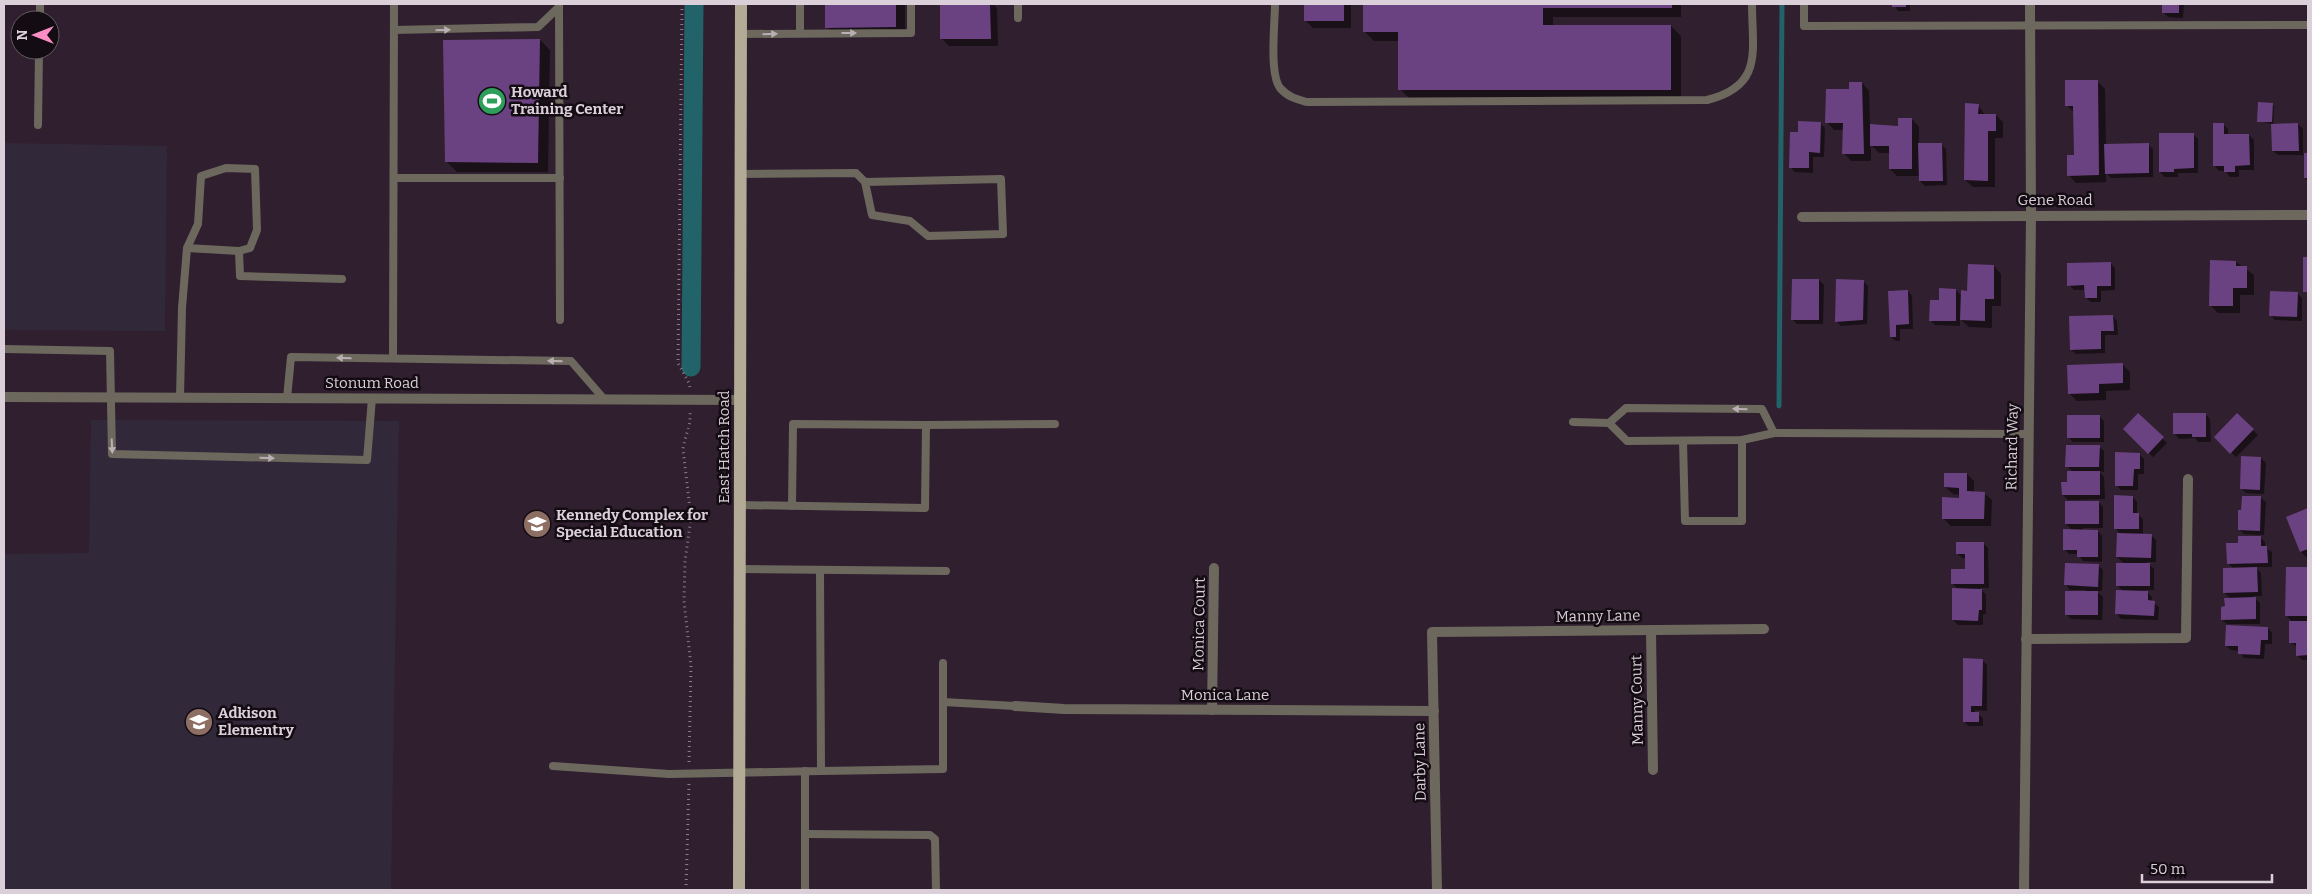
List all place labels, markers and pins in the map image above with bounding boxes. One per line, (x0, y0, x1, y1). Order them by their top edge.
place label: Howard Training Center (511, 83, 623, 118)
sports icon: Howard Training Center (477, 86, 507, 116)
place label: Kennedy Complex for Special Education (556, 506, 708, 541)
school or university icon: Kennedy Complex for Special Education (522, 509, 552, 539)
place label: Adkison Elementry (218, 704, 294, 739)
school or university icon: Adkison Elementry (184, 707, 214, 737)

